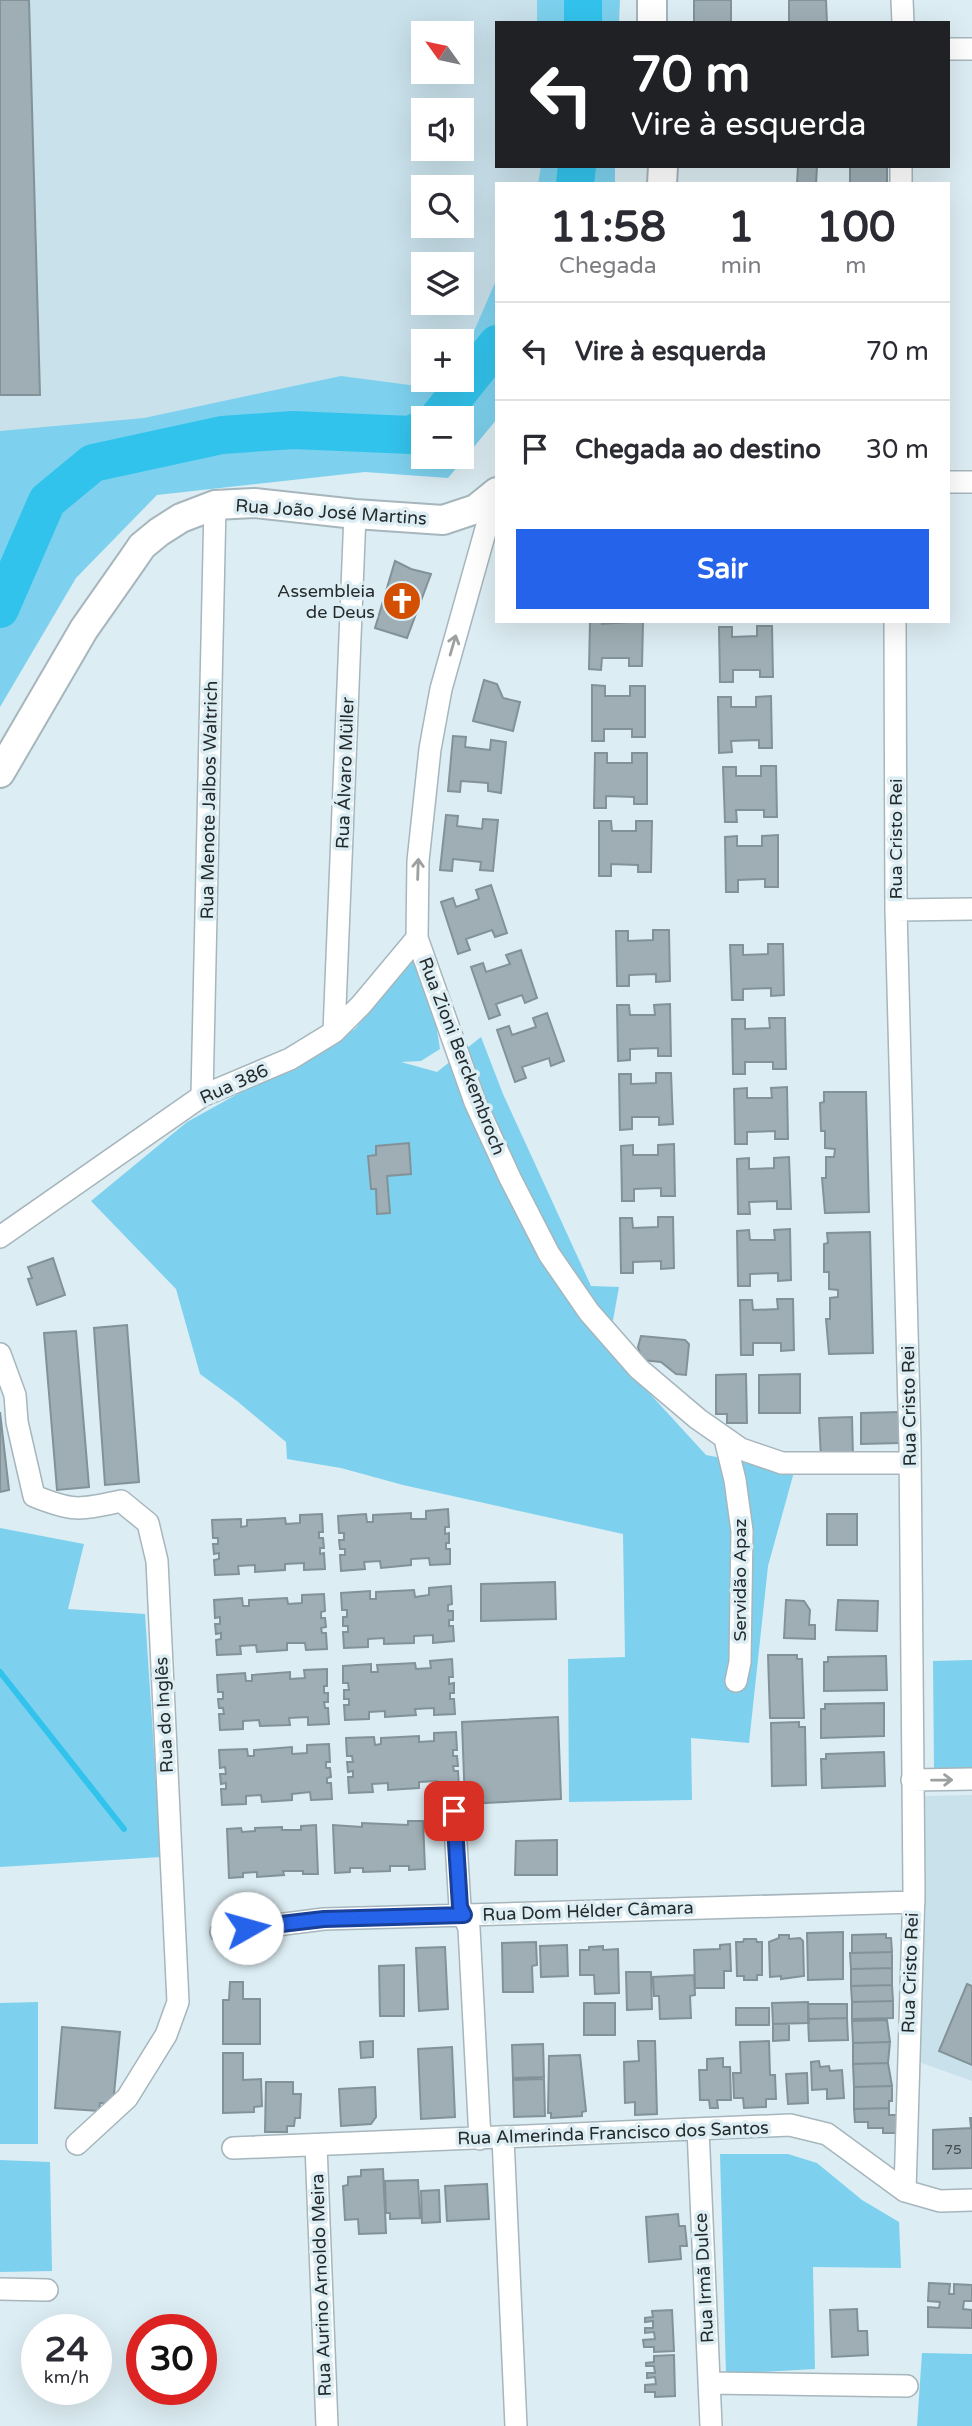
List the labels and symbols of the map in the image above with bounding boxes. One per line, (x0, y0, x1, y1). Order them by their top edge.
north arrow (411, 21, 474, 84)
street label: Rua João José Martins (235, 494, 427, 530)
place label: Assembleia de Deus (277, 580, 375, 623)
church icon: Assembleia de Deus (381, 580, 423, 622)
one-way arrow (447, 634, 460, 657)
street label: Rua Menote Jalbos Waltrich (196, 680, 222, 920)
street label: Rua Álvaro Müller (331, 696, 359, 850)
street label: Rua Cristo Rei (885, 779, 907, 899)
one-way arrow (412, 858, 425, 881)
street label: Rua Zioni Berckembroch (414, 954, 510, 1158)
street label: Rua 386 (196, 1059, 272, 1109)
street label: Rua Cristo Rei (897, 1345, 921, 1467)
street label: Servidão Apaz (729, 1518, 751, 1642)
street label: Rua do Inglês (150, 1656, 178, 1774)
one-way arrow (930, 1773, 953, 1786)
pin (424, 1781, 484, 1841)
position arrow (210, 1891, 284, 1965)
street label: Rua Dom Hélder Câmara (482, 1896, 694, 1926)
street label: Rua Cristo Rei (897, 1912, 923, 2034)
street label: Rua Almerinda Francisco dos Santos (457, 2117, 769, 2149)
house number: 75 (944, 2141, 962, 2158)
street label: Rua Aurino Arnoldo Meira (306, 2173, 336, 2397)
street label: Rua Irmã Dulce (690, 2212, 718, 2344)
speed limit sign: 30 (126, 2314, 217, 2405)

